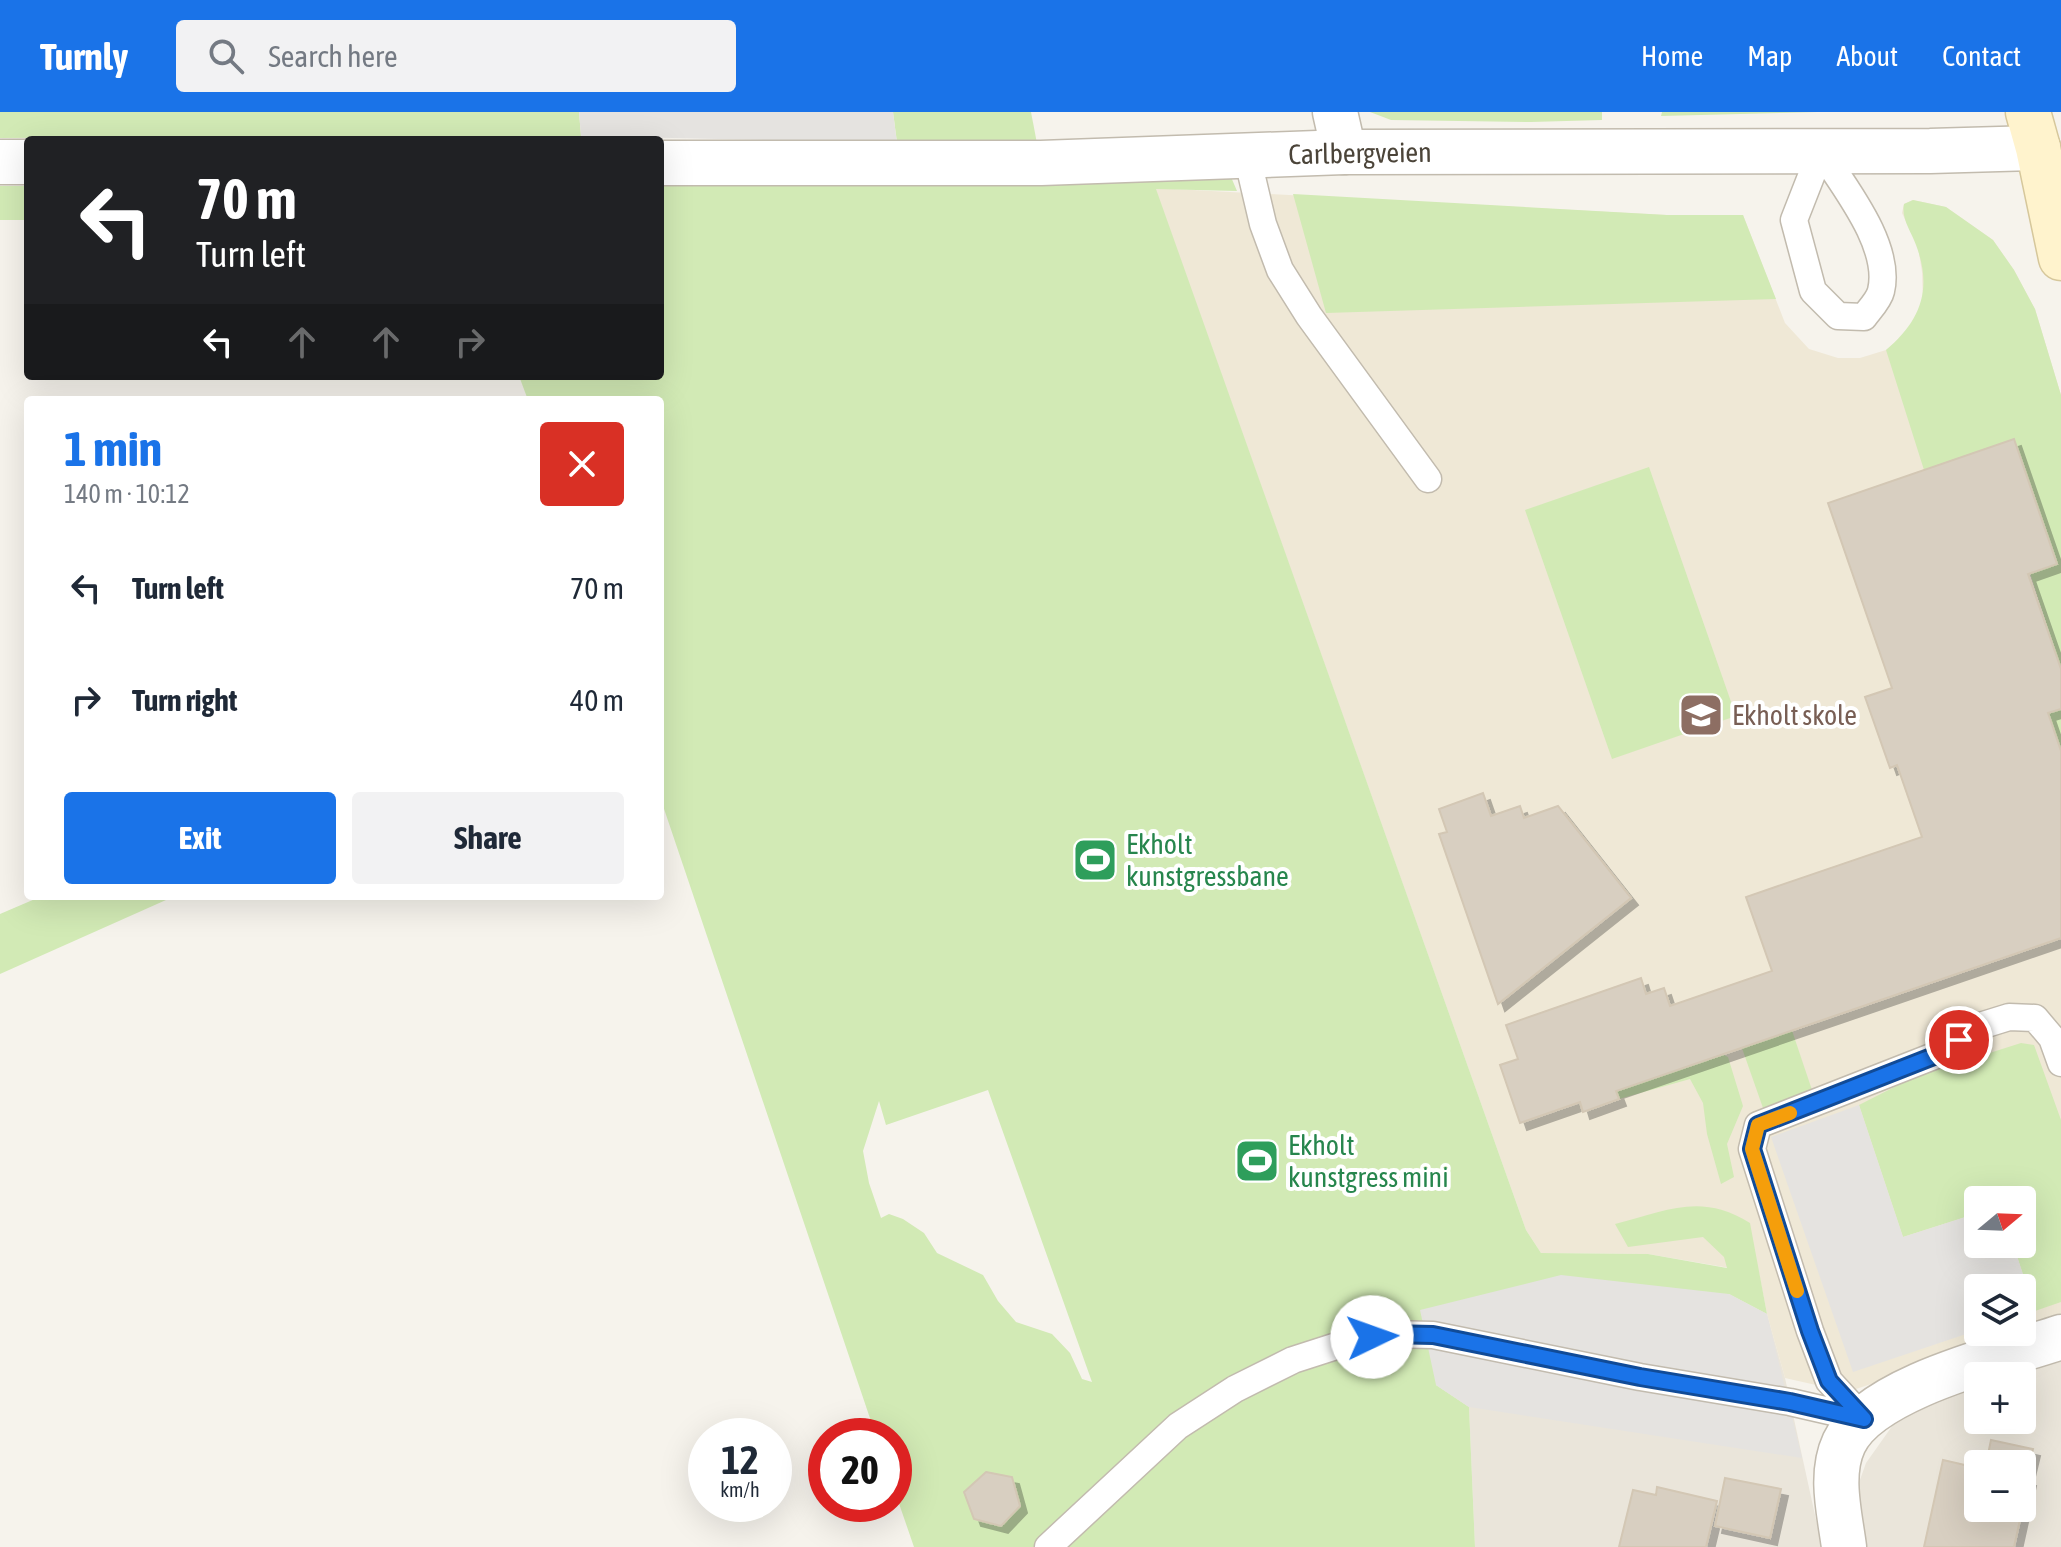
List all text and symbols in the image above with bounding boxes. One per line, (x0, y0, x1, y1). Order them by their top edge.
search box (176, 20, 736, 92)
icon: search (204, 34, 248, 78)
text: Turnly (40, 35, 128, 78)
text: Search here (268, 39, 398, 73)
text: Home (1641, 40, 1703, 72)
text: Map (1747, 40, 1792, 72)
text: About (1836, 40, 1898, 72)
text: Contact (1942, 40, 2021, 72)
street label: Carlbergveien (1288, 136, 1432, 170)
text: 70 m (196, 167, 297, 231)
icon: left (64, 168, 168, 272)
text: Turn left (196, 233, 306, 275)
icon: left (196, 320, 240, 364)
icon: ahead (280, 320, 324, 364)
icon: ahead (364, 320, 408, 364)
icon: right (448, 320, 492, 364)
text: 1 min (64, 421, 162, 476)
button: close (540, 422, 624, 506)
text: 140 m · 10:12 (64, 479, 190, 509)
icon: left (64, 566, 108, 610)
text: Turn left (132, 571, 224, 605)
text: 70 m (570, 571, 624, 605)
icon: right (64, 678, 108, 722)
text: Turn right (132, 683, 238, 717)
text: 40 m (570, 683, 624, 717)
school or university icon: Ekholt skole (1677, 691, 1725, 739)
place label: Ekholt skole (1732, 699, 1857, 731)
button: Exit (64, 792, 336, 884)
button: Share (352, 792, 624, 884)
place label: Ekholt kunstgressbane (1126, 828, 1289, 892)
sports icon: Ekholt kunstgressbane (1071, 836, 1119, 884)
pin (1925, 1006, 1993, 1074)
icon: arrive (1937, 1018, 1981, 1062)
place label: Ekholt kunstgress mini (1288, 1129, 1449, 1193)
sports icon: Ekholt kunstgress mini (1233, 1137, 1281, 1185)
north arrow (1964, 1186, 2036, 1258)
map controls (1964, 1186, 2036, 1522)
button: layers (1964, 1274, 2036, 1346)
position arrow (1330, 1295, 1414, 1379)
button: + (1964, 1362, 2036, 1434)
speed limit sign: 20 (808, 1418, 912, 1522)
text: 12 (721, 1437, 759, 1482)
button: − (1964, 1450, 2036, 1522)
text: km/h (720, 1478, 760, 1501)

